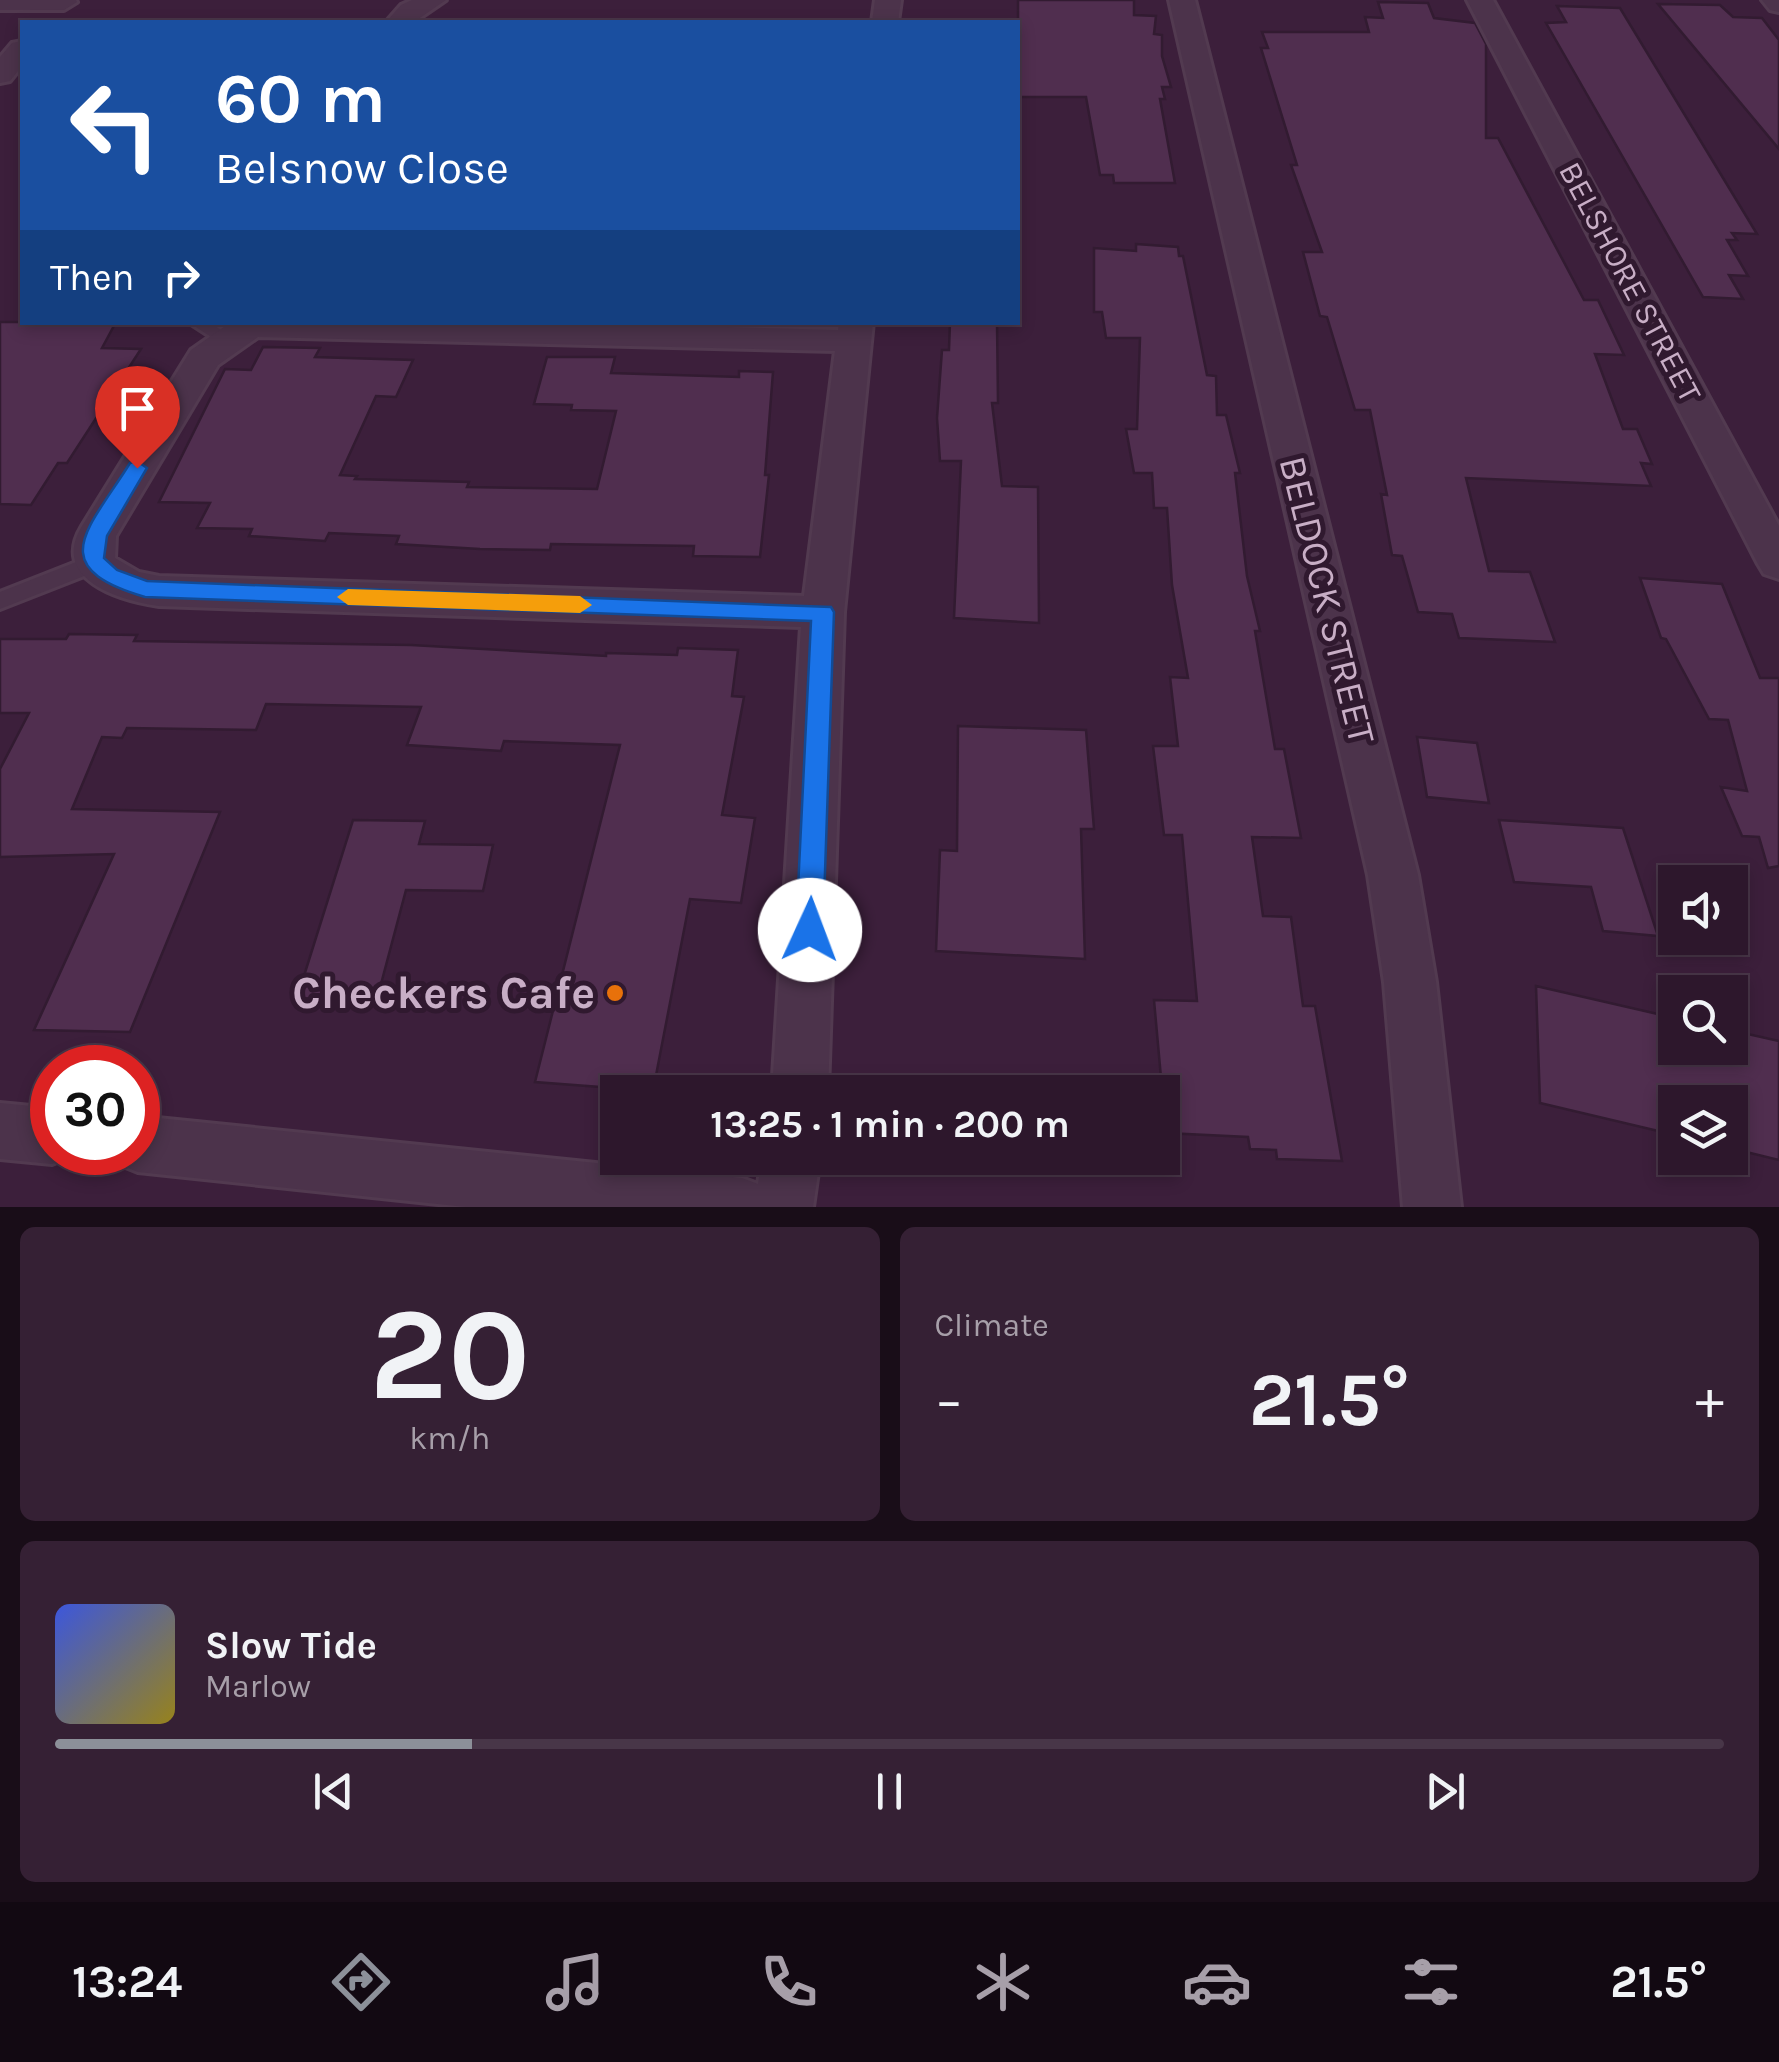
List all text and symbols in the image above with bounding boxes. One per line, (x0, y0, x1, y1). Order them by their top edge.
text: 60 m (215, 58, 386, 140)
icon: left (50, 60, 180, 190)
text: Belsnow Close (215, 142, 509, 194)
street label: BELSHORE STREET (1551, 156, 1709, 408)
icon: right (154, 250, 209, 305)
text: Then (50, 255, 134, 300)
pin (95, 366, 180, 469)
icon: arrive (110, 381, 165, 436)
street label: BELDOCK STREET (1270, 452, 1384, 748)
map controls (1658, 865, 1748, 1175)
button: sound (1658, 865, 1748, 955)
position arrow (758, 878, 862, 982)
place label: Checkers Cafe (292, 967, 595, 1019)
button: search (1658, 975, 1748, 1065)
marker: Checkers Cafe (604, 982, 626, 1004)
speed limit sign: 30 (30, 1045, 160, 1175)
button: layers (1658, 1085, 1748, 1175)
text: 13:25 · 1 min · 200 m (710, 1102, 1070, 1147)
text: 20 (369, 1279, 530, 1431)
text: Climate (935, 1307, 1049, 1344)
text: 21.5° (1249, 1356, 1410, 1444)
text: − (935, 1368, 963, 1432)
text: + (1695, 1368, 1724, 1432)
text: km/h (409, 1420, 490, 1457)
text: Slow Tide (205, 1623, 377, 1668)
text: Marlow (205, 1668, 311, 1705)
icon: previous (306, 1764, 361, 1819)
icon: pause (862, 1764, 917, 1819)
icon: next (1418, 1764, 1473, 1819)
icon: directions (326, 1947, 396, 2017)
icon: music (540, 1947, 610, 2017)
icon: phone (754, 1947, 824, 2017)
icon: climate (968, 1947, 1038, 2017)
icon: car (1182, 1947, 1252, 2017)
icon: filters (1396, 1947, 1466, 2017)
text: 13:24 (72, 1956, 182, 2008)
text: 21.5° (1610, 1956, 1707, 2008)

